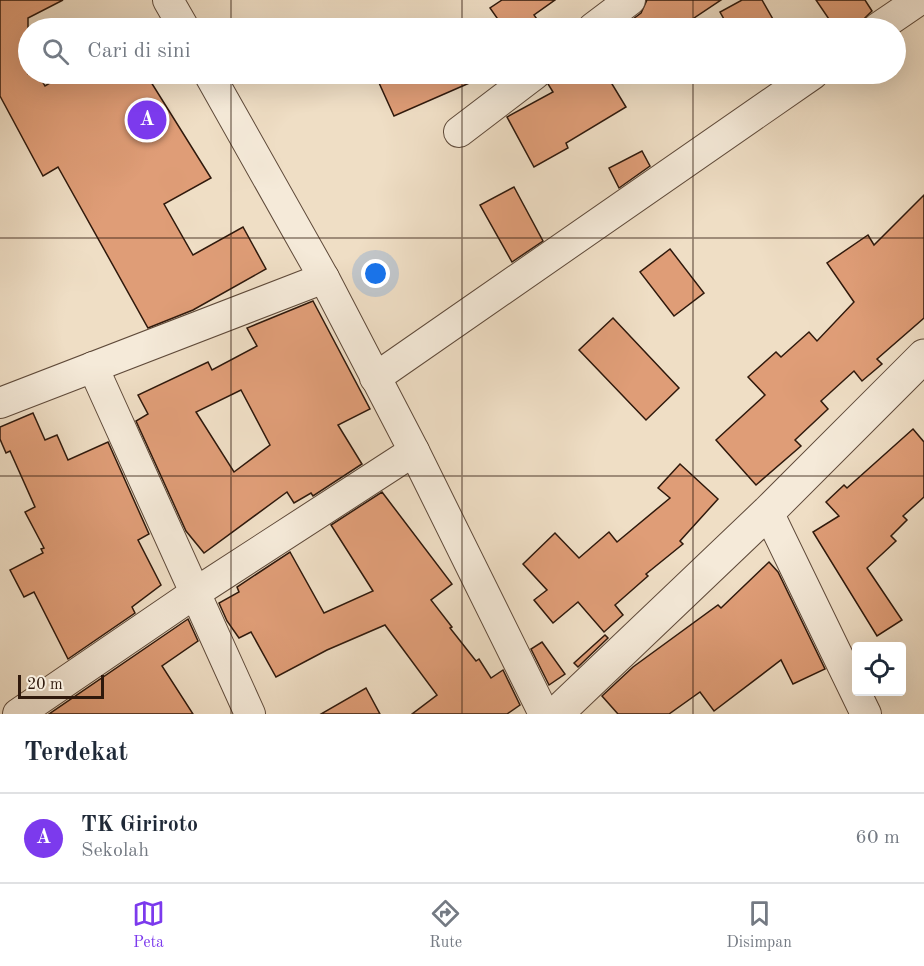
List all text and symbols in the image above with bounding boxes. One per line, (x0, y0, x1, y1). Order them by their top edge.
search box (18, 18, 906, 84)
icon: search (39, 35, 72, 68)
text: Cari di sini (87, 40, 191, 62)
pin: A (128, 98, 166, 142)
your location (361, 259, 390, 288)
map controls (852, 642, 906, 696)
button: locate (852, 642, 906, 696)
scale bar (18, 672, 104, 700)
text: 20 m (27, 677, 63, 693)
text: Terdekat (24, 740, 128, 766)
text: TK Giriroto (81, 814, 198, 836)
text: A (36, 828, 51, 848)
text: 60 m (855, 828, 900, 848)
text: Sekolah (81, 841, 149, 861)
tab: Peta (132, 897, 165, 953)
tab: Rute (429, 897, 462, 953)
tab: Disimpan (726, 897, 792, 953)

